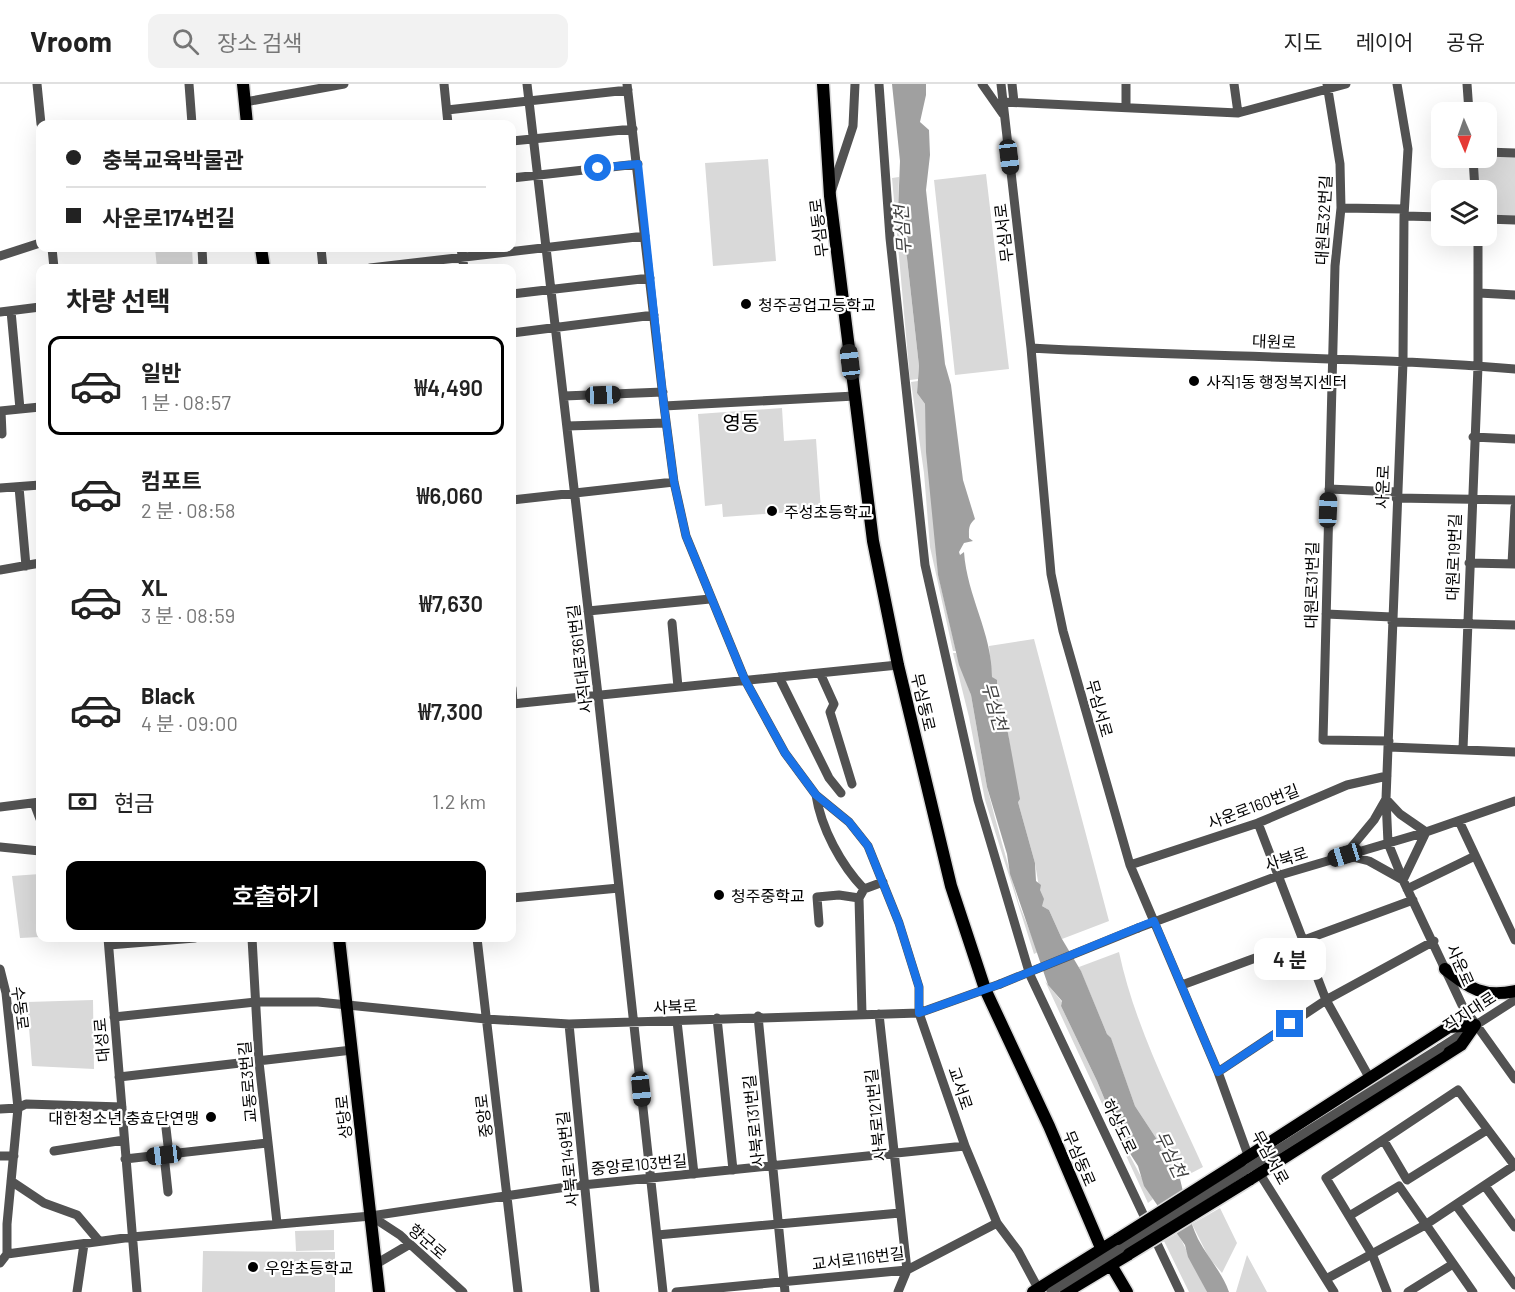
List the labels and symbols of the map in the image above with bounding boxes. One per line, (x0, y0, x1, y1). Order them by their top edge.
north arrow (1431, 102, 1497, 168)
car (998, 138, 1020, 176)
route start (584, 154, 611, 181)
street label: 대원로32번길 (1311, 174, 1335, 266)
street label: 무심동로 (805, 197, 831, 258)
water label: 무심천 (889, 202, 915, 256)
street label: 무심서로 (990, 202, 1016, 263)
place label: 청주공업고등학교 (758, 295, 876, 314)
marker: 청주공업고등학교 (739, 297, 753, 311)
street label: 대원로 (1252, 331, 1297, 351)
car (839, 343, 861, 381)
place label: 사직1동 행정복지센터 (1206, 372, 1347, 391)
marker: 사직1동 행정복지센터 (1187, 374, 1201, 388)
car (585, 385, 621, 405)
district label: 영동 (723, 410, 759, 434)
street label: 사운로 (1372, 464, 1392, 509)
car (1318, 492, 1338, 528)
place label: 주성초등학교 (784, 502, 872, 521)
marker: 주성초등학교 (765, 504, 779, 518)
street label: 대원로19번길 (1442, 513, 1464, 601)
street label: 대원로31번길 (1301, 541, 1321, 629)
street label: 사직대로361번길 (563, 603, 595, 715)
street label: 무심동로 (908, 671, 940, 733)
street label: 무심서로 (1083, 677, 1117, 739)
water label: 무심천 (978, 679, 1013, 735)
street label: 사운로160번길 (1205, 780, 1301, 832)
car (1325, 841, 1365, 869)
street label: 사북로 (1262, 842, 1310, 874)
place label: 청주중학교 (731, 886, 805, 905)
marker: 청주중학교 (712, 888, 726, 902)
callout: 4 분 (1254, 937, 1326, 979)
street label: 사운로 (1443, 941, 1479, 989)
street label: 수동로 (9, 985, 33, 1031)
street label: 직지대로 (1439, 987, 1499, 1035)
street label: 사북로 (652, 995, 698, 1017)
route end (1276, 1010, 1303, 1037)
street label: 대성로 (90, 1017, 112, 1063)
street label: 교동로3번길 (234, 1040, 260, 1124)
street label: 교서로 (945, 1064, 977, 1112)
street label: 사북로121번길 (861, 1068, 889, 1162)
car (630, 1070, 652, 1108)
street label: 사북로131번길 (739, 1074, 767, 1168)
street label: 중앙로 (471, 1093, 495, 1139)
street label: 상당로 (331, 1094, 355, 1140)
street label: 하상도로 (1099, 1095, 1142, 1157)
place label: 대한청소년 충효단연맹 (49, 1108, 199, 1127)
marker: 대한청소년 충효단연맹 (204, 1110, 218, 1124)
street label: 사북로149번길 (553, 1110, 581, 1208)
street label: 무심동로 (1060, 1127, 1100, 1189)
water label: 무심천 (1150, 1127, 1193, 1183)
street label: 무심서로 (1248, 1127, 1294, 1188)
car (145, 1144, 183, 1166)
street label: 중앙로103번길 (590, 1150, 688, 1178)
street label: 향군로 (405, 1219, 451, 1263)
street label: 교서로116번길 (811, 1243, 905, 1273)
place label: 우암초등학교 (265, 1258, 353, 1277)
marker: 우암초등학교 (246, 1260, 260, 1274)

